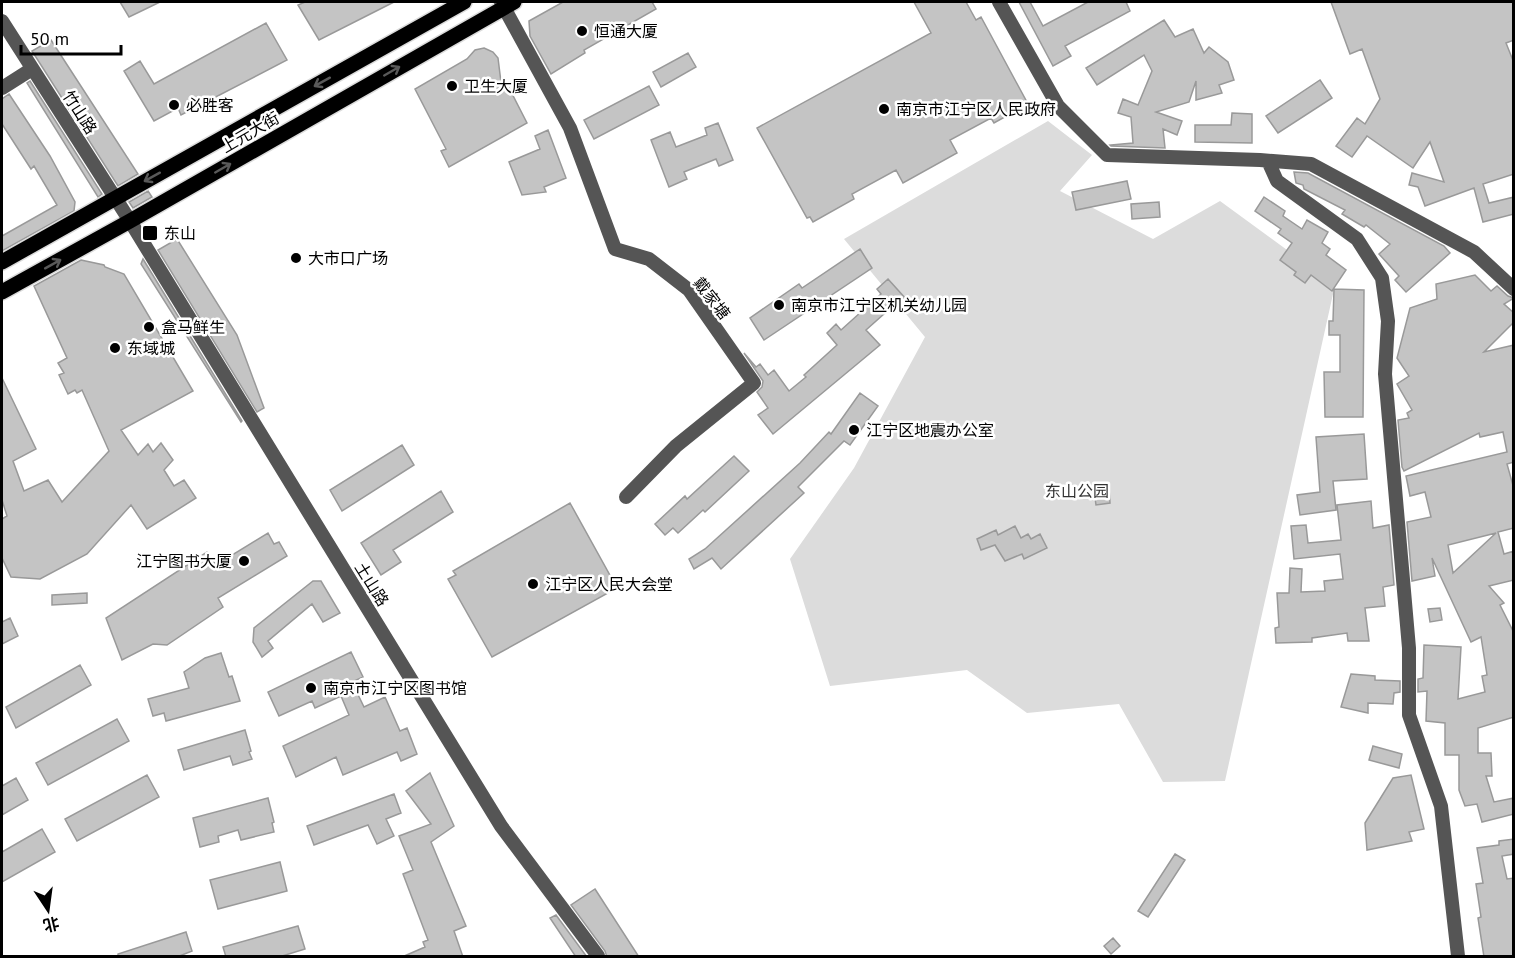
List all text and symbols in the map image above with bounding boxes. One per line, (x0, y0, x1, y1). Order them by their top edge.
scale bar (21, 18, 122, 56)
place label: 恒通大厦 (594, 21, 658, 41)
marker: 恒通大厦 (575, 24, 589, 38)
text: 50 m (30, 27, 69, 50)
one-way arrow (383, 65, 400, 77)
one-way arrow (314, 76, 331, 88)
place label: 卫生大厦 (464, 76, 528, 96)
marker: 卫生大厦 (445, 79, 459, 93)
street label: 竹山路 (59, 86, 101, 138)
place label: 必胜客 (186, 95, 234, 115)
marker: 必胜客 (167, 98, 181, 112)
place label: 南京市江宁区人民政府 (896, 99, 1056, 119)
marker: 南京市江宁区人民政府 (877, 102, 891, 116)
street label: 上元大街 (217, 107, 283, 157)
one-way arrow (214, 162, 231, 174)
one-way arrow (144, 171, 161, 183)
place label: 东山 (164, 223, 196, 243)
marker: 东山 (141, 224, 159, 242)
place label: 大市口广场 (308, 248, 388, 268)
marker: 大市口广场 (289, 251, 303, 265)
one-way arrow (44, 258, 61, 270)
street label: 戴家塘 (689, 273, 735, 323)
place label: 南京市江宁区机关幼儿园 (791, 295, 967, 315)
marker: 南京市江宁区机关幼儿园 (772, 298, 786, 312)
place label: 盒马鲜生 (161, 317, 225, 337)
marker: 盒马鲜生 (142, 320, 156, 334)
place label: 东域城 (127, 338, 175, 358)
marker: 东域城 (108, 341, 122, 355)
place label: 江宁区地震办公室 (866, 420, 994, 440)
marker: 江宁区地震办公室 (847, 423, 861, 437)
park label: 东山公园 (1045, 481, 1109, 501)
place label: 江宁图书大厦 (136, 551, 232, 571)
marker: 江宁图书大厦 (237, 554, 251, 568)
street label: 土山路 (351, 558, 393, 610)
place label: 江宁区人民大会堂 (545, 574, 673, 594)
marker: 江宁区人民大会堂 (526, 577, 540, 591)
place label: 南京市江宁区图书馆 (323, 678, 467, 698)
marker: 南京市江宁区图书馆 (304, 681, 318, 695)
north arrow (18, 880, 78, 940)
text: 北 (41, 913, 61, 936)

